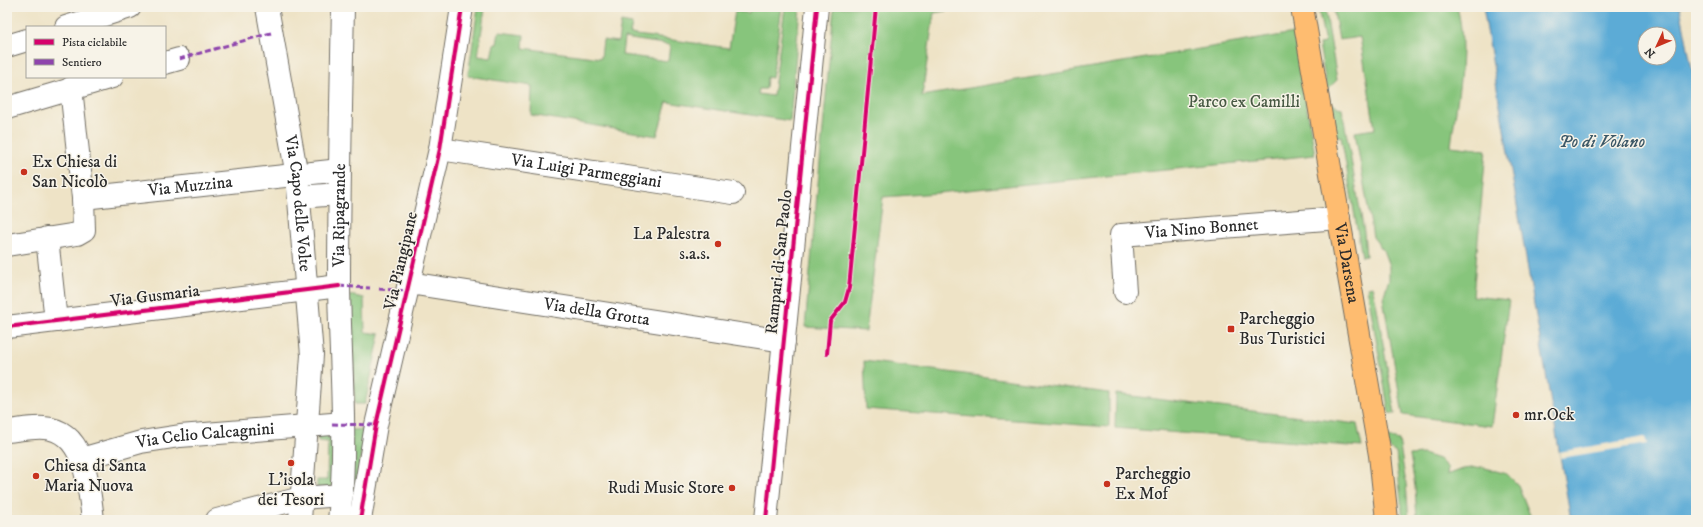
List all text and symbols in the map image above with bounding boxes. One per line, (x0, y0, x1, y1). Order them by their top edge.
legend (26, 26, 166, 78)
north arrow (1637, 26, 1677, 66)
text: Pista ciclabile (62, 35, 127, 50)
text: N (1642, 44, 1659, 60)
text: Sentiero (62, 55, 102, 70)
park label: Parco ex Camilli (1188, 91, 1300, 113)
water label: Po di Volano (1559, 131, 1645, 153)
street label: Via Capo delle Volte (279, 133, 316, 272)
street label: Via Luigi Parmeggiani (509, 149, 663, 193)
place label: Ex Chiesa di San Nicolò (32, 151, 117, 193)
street label: Via Ripagrande (328, 163, 351, 268)
marker: Ex Chiesa di San Nicolò (19, 167, 29, 177)
street label: Via Muzzina (146, 171, 234, 202)
street label: Rampari di San Paolo (760, 189, 798, 335)
street label: Via Piangipane (379, 210, 423, 313)
street label: Via Nino Bonnet (1143, 213, 1260, 244)
street label: Via Darsena (1329, 220, 1365, 306)
place label: La Palestra s.a.s. (633, 223, 711, 265)
marker: La Palestra s.a.s. (713, 239, 723, 249)
street label: Via Gusmaria (108, 280, 202, 312)
street label: Via della Grotta (541, 293, 652, 331)
place label: Parcheggio Bus Turistici (1239, 308, 1325, 350)
marker: Parcheggio Bus Turistici (1226, 324, 1236, 334)
place label: mr.Ock (1524, 404, 1575, 426)
marker: mr.Ock (1511, 410, 1521, 420)
street label: Via Celio Calcagnini (134, 418, 275, 454)
place label: Chiesa di Santa Maria Nuova (44, 455, 147, 497)
marker: L'isola dei Tesori (286, 458, 296, 468)
place label: Parcheggio Ex Mof (1115, 463, 1191, 505)
place label: L'isola dei Tesori (258, 469, 324, 511)
marker: Chiesa di Santa Maria Nuova (31, 471, 41, 481)
place label: Rudi Music Store (608, 477, 724, 499)
marker: Parcheggio Ex Mof (1102, 479, 1112, 489)
marker: Rudi Music Store (727, 483, 737, 493)

